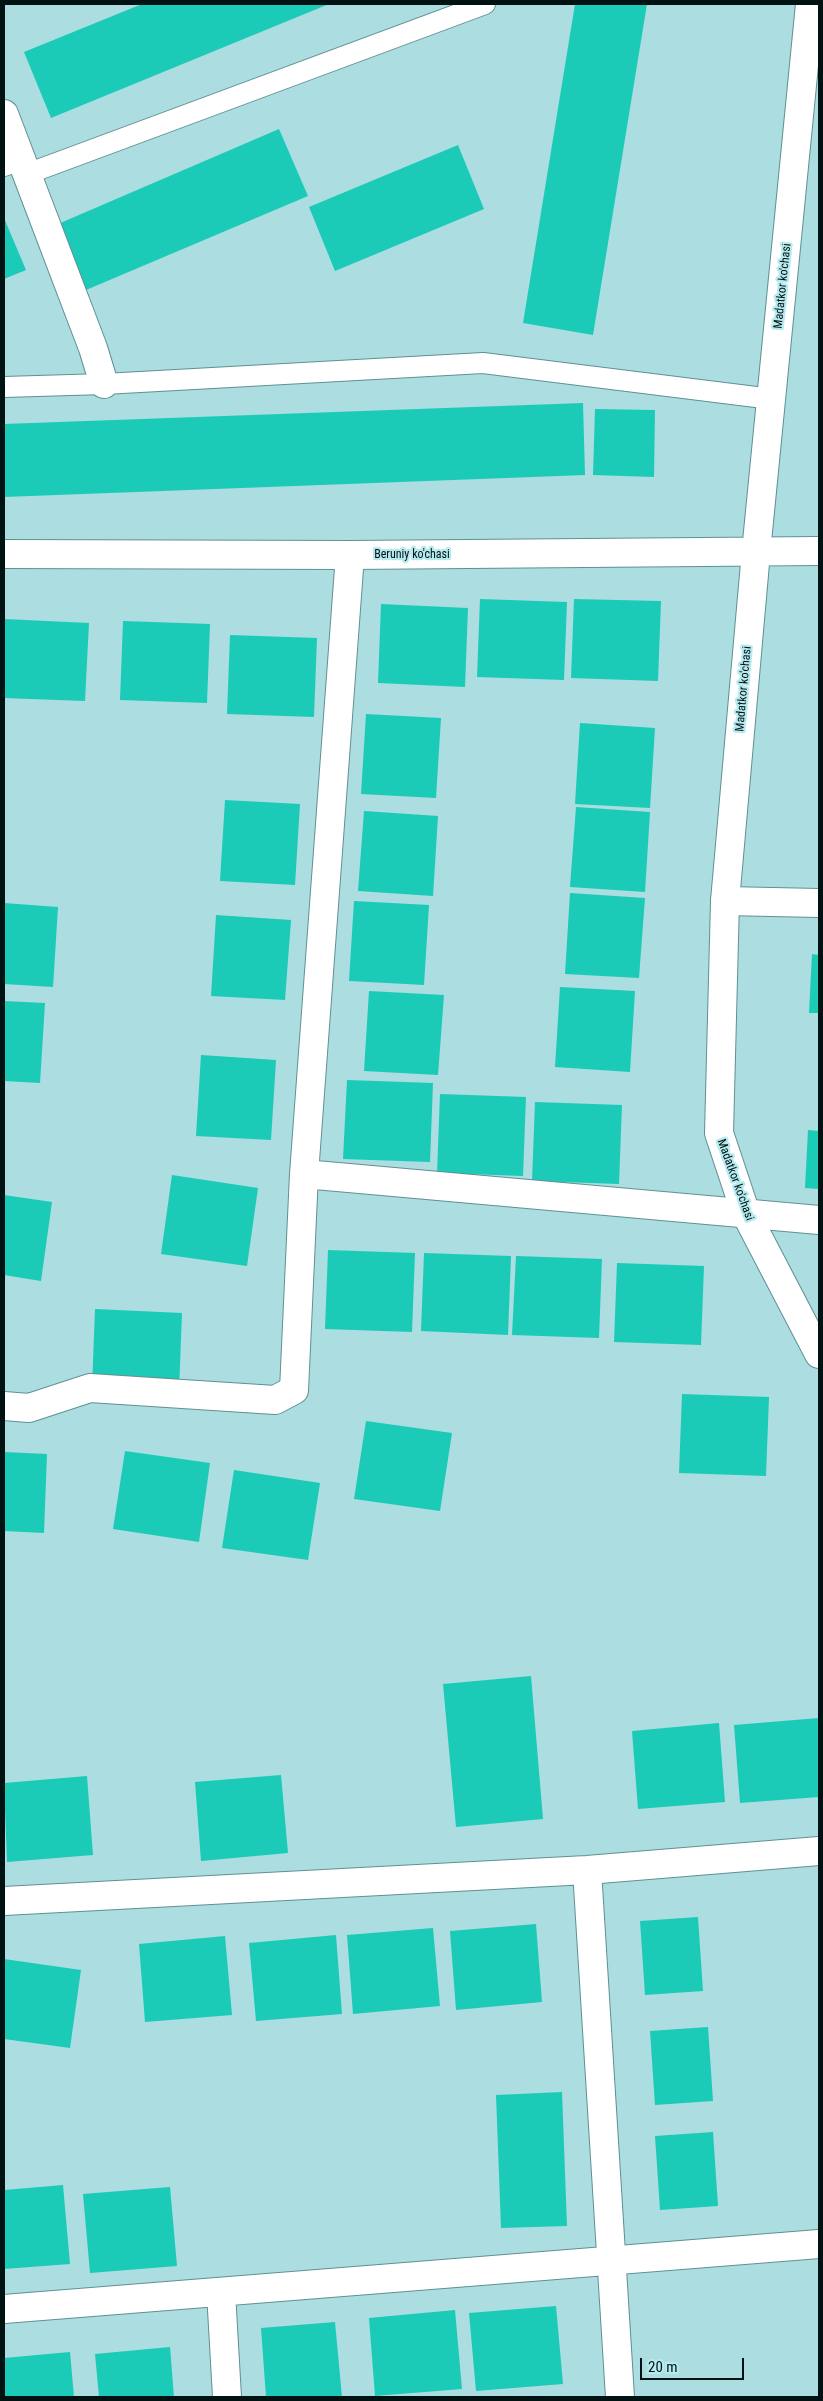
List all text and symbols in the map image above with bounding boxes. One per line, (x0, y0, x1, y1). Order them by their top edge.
street label: Madatkor ko'chasi (771, 243, 795, 329)
street label: Beruniy ko'chasi (374, 548, 450, 562)
street label: Madatkor ko'chasi (733, 646, 755, 732)
street label: Madatkor ko'chasi (714, 1137, 756, 1223)
scale bar (643, 2348, 747, 2380)
text: 20 m (648, 2358, 678, 2376)

